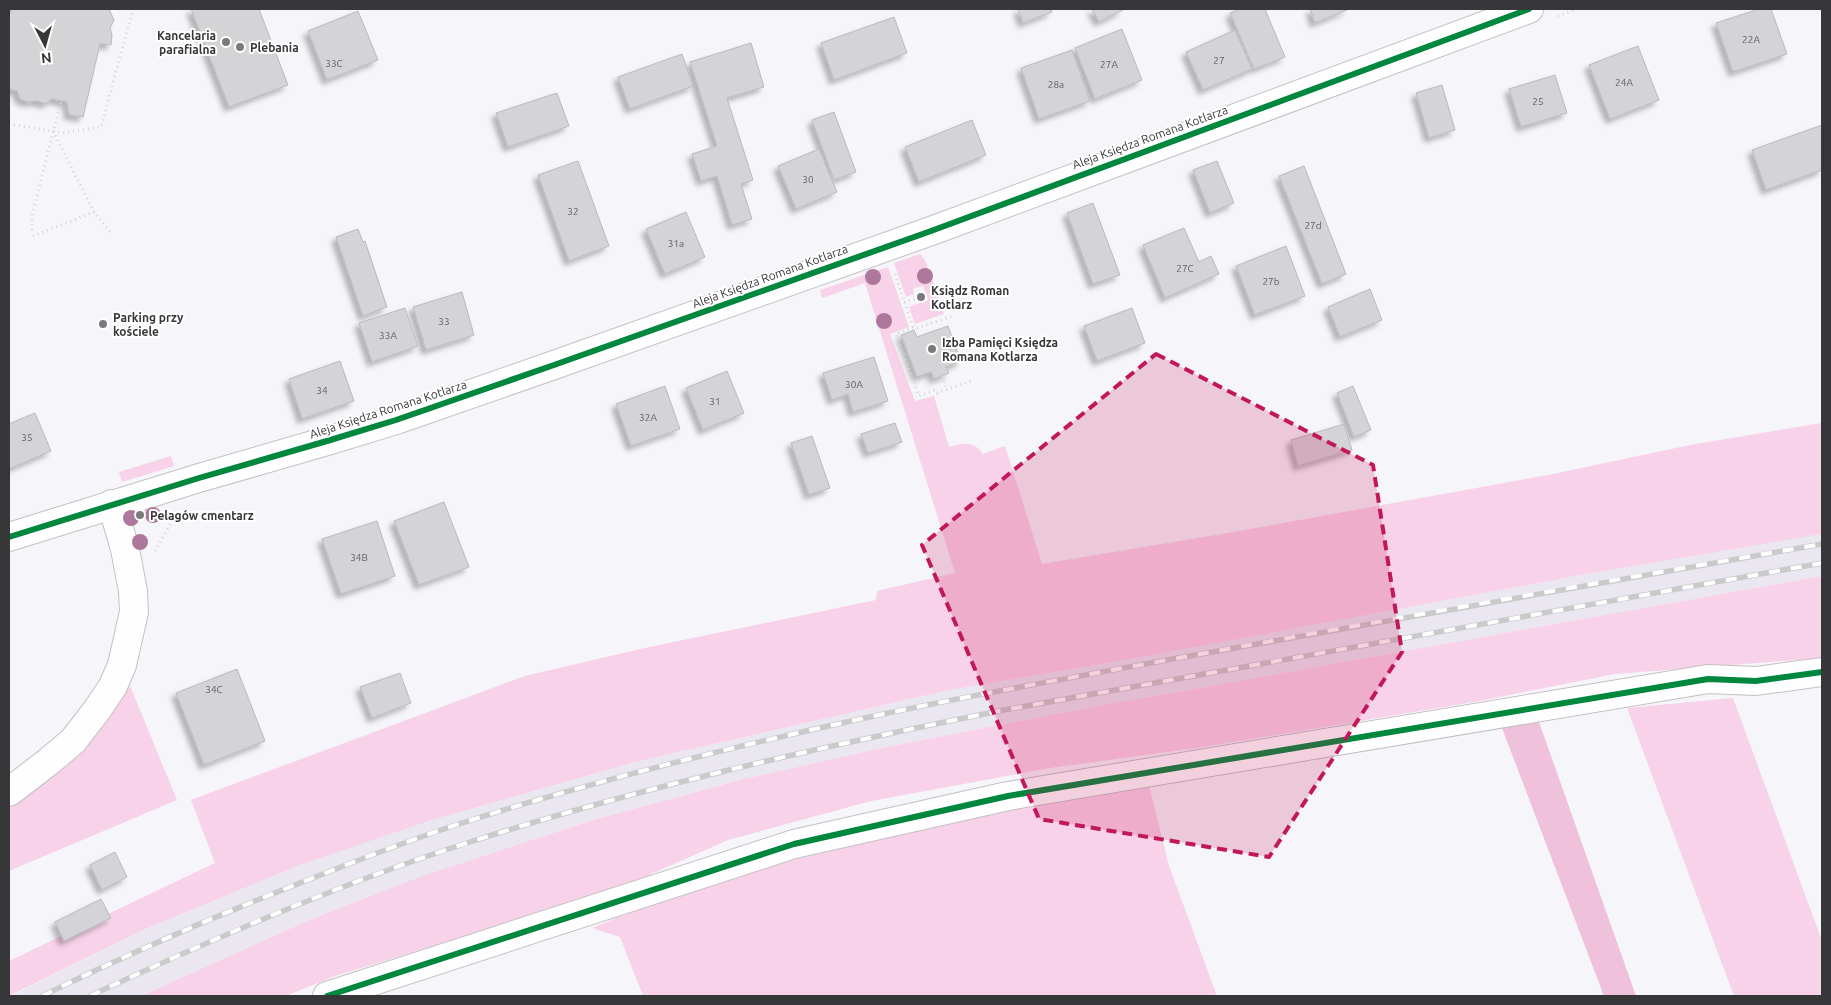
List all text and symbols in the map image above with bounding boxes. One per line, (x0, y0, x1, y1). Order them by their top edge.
north arrow (20, 20, 70, 70)
place label: Kancelaria parafialna (157, 29, 216, 56)
house number: 22A (1742, 34, 1760, 45)
marker: Kancelaria parafialna (220, 36, 232, 48)
marker: Plebania (234, 41, 246, 53)
place label: Plebania (250, 41, 299, 54)
text: N (40, 49, 52, 66)
house number: 27 (1213, 55, 1225, 66)
house number: 33C (325, 58, 343, 69)
house number: 27A (1100, 59, 1118, 70)
house number: 24A (1615, 77, 1633, 88)
house number: 28a (1048, 79, 1064, 90)
house number: 25 (1532, 96, 1544, 107)
street label: Aleja Księdza Romana Kotlarza (1071, 103, 1229, 171)
house number: 30 (802, 174, 814, 185)
house number: 32 (567, 206, 579, 217)
house number: 27d (1304, 220, 1322, 231)
house number: 31a (668, 238, 684, 249)
street label: Aleja Księdza Romana Kotlarza (691, 242, 849, 310)
house number: 27C (1176, 263, 1194, 274)
house number: 27b (1262, 276, 1280, 287)
place label: Ksiądz Roman Kotlarz (931, 284, 1009, 311)
marker: Ksiądz Roman Kotlarz (915, 291, 927, 303)
place label: Parking przy kościele (113, 311, 184, 338)
house number: 33 (438, 316, 450, 327)
marker: Parking przy kościele (97, 318, 109, 330)
house number: 33A (379, 330, 397, 341)
place label: Izba Pamięci Księdza Romana Kotlarza (942, 336, 1058, 363)
marker: Izba Pamięci Księdza Romana Kotlarza (926, 343, 938, 355)
street label: Aleja Księdza Romana Kotlarza (308, 377, 468, 441)
house number: 30A (845, 379, 863, 390)
house number: 34 (316, 385, 328, 396)
house number: 31 (709, 396, 721, 407)
house number: 32A (639, 412, 657, 423)
house number: 35 (21, 432, 33, 443)
marker: Pelagów cmentarz (134, 509, 146, 521)
place label: Pelagów cmentarz (150, 509, 254, 522)
house number: 34B (350, 552, 368, 563)
house number: 34C (205, 684, 223, 695)

